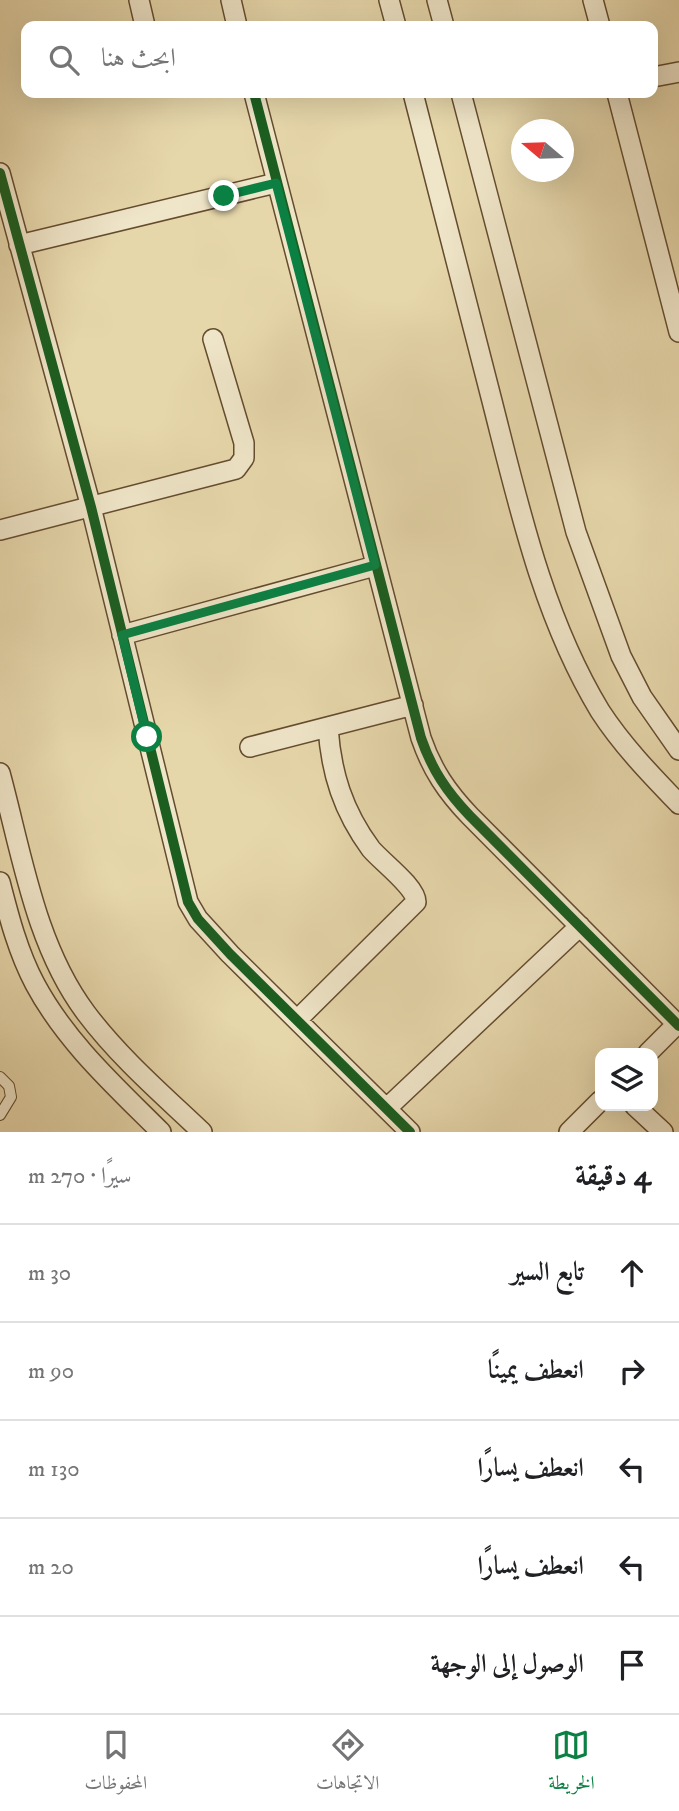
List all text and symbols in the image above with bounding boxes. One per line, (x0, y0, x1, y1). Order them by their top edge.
search box (21, 21, 658, 98)
icon: search (45, 41, 83, 79)
text: ابحث هنا (101, 42, 176, 75)
north arrow (511, 119, 574, 182)
route end (208, 180, 239, 211)
route start (131, 721, 162, 752)
map controls (595, 1048, 658, 1111)
button: layers (595, 1048, 658, 1111)
text: 4 دقيقة (575, 1158, 651, 1195)
text: سيرًا · 270 m (28, 1162, 132, 1191)
icon: ahead (613, 1254, 651, 1292)
text: تابع السير (511, 1256, 584, 1289)
text: 30 m (28, 1259, 71, 1288)
icon: right (613, 1352, 651, 1390)
text: انعطف يمينًا (488, 1354, 584, 1387)
text: 90 m (28, 1357, 74, 1386)
icon: left (613, 1450, 651, 1488)
text: انعطف يسارًا (477, 1452, 584, 1485)
text: 130 m (28, 1455, 80, 1484)
icon: left (613, 1548, 651, 1586)
text: انعطف يسارًا (477, 1550, 584, 1583)
text: 20 m (28, 1553, 74, 1582)
icon: arrive (613, 1646, 651, 1684)
text: الوصول إلى الوجهة (430, 1648, 584, 1681)
tab: المحفوظات (84, 1726, 147, 1801)
tab: الاتجاهات (316, 1726, 379, 1801)
tab: الخريطة (548, 1726, 595, 1801)

